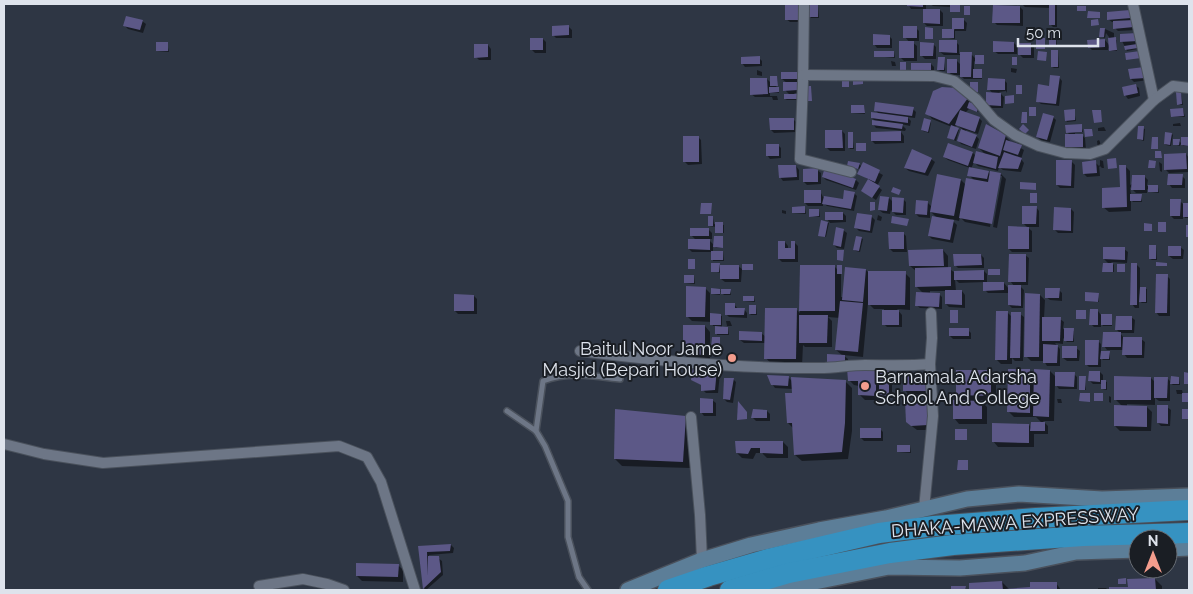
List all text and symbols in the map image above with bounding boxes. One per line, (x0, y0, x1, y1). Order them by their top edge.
scale bar (1018, 15, 1098, 47)
text: 50 m (1026, 24, 1061, 42)
place label: Baitul Noor Jame Masjid (Bepari House) (543, 338, 722, 380)
marker: Baitul Noor Jame Masjid (Bepari House) (726, 352, 738, 364)
place label: Barnamala Adarsha School And College (875, 366, 1040, 408)
marker: Barnamala Adarsha School And College (859, 380, 871, 392)
street label: DHAKA-MAWA EXPRESSWAY (890, 503, 1140, 541)
north arrow (1128, 529, 1178, 579)
text: N (1148, 533, 1158, 549)

